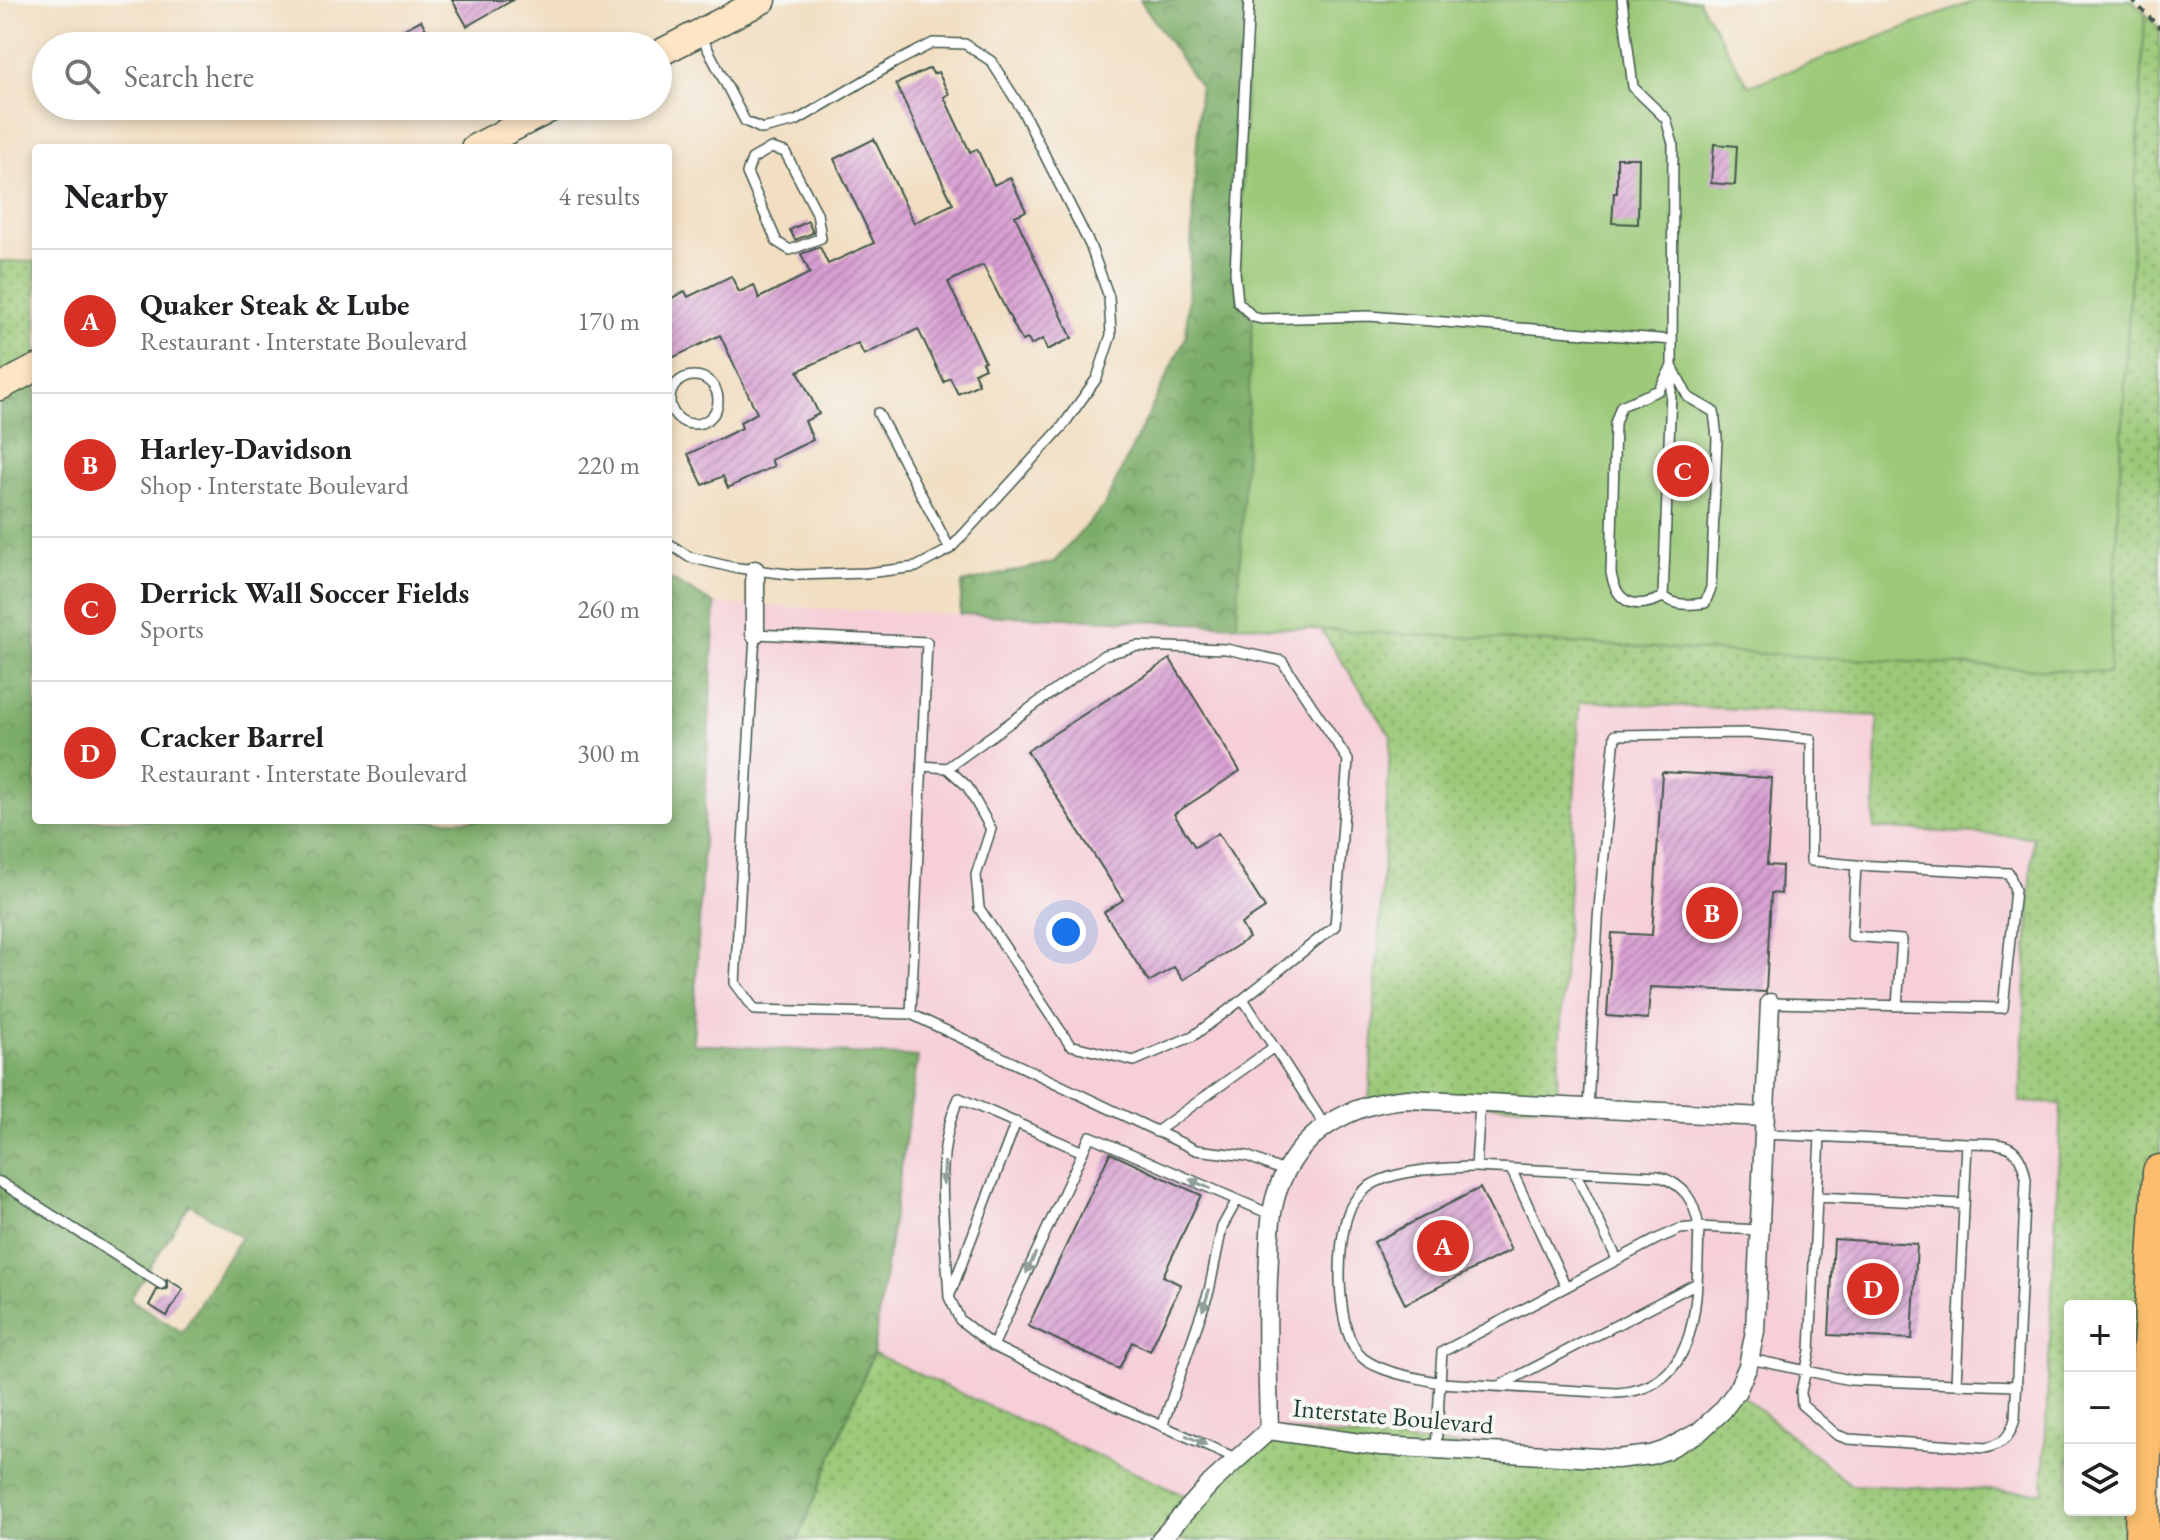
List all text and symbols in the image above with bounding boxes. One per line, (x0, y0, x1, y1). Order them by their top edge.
search box (32, 32, 672, 120)
icon: search (60, 54, 104, 98)
text: Search here (124, 57, 254, 96)
text: Nearby (64, 174, 168, 218)
text: 4 results (559, 179, 640, 213)
text: Quaker Steak & Lube (140, 285, 409, 324)
text: A (81, 304, 99, 338)
text: 170 m (577, 304, 640, 338)
text: Restaurant · Interstate Boulevard (140, 324, 467, 358)
text: Harley-Davidson (140, 429, 352, 468)
pin: C (1657, 441, 1709, 501)
text: B (82, 448, 98, 482)
text: 220 m (577, 448, 640, 482)
text: Shop · Interstate Boulevard (140, 468, 409, 502)
text: Derrick Wall Soccer Fields (140, 573, 469, 612)
text: C (81, 592, 99, 626)
text: 260 m (577, 592, 640, 626)
text: Sports (140, 612, 204, 646)
text: Cracker Barrel (140, 717, 324, 756)
text: D (80, 736, 100, 770)
text: 300 m (577, 736, 640, 770)
text: Restaurant · Interstate Boulevard (140, 756, 467, 790)
pin: B (1686, 883, 1738, 943)
your location (1046, 912, 1086, 952)
one-way arrow (937, 1161, 950, 1186)
one-way arrow (1188, 1177, 1212, 1190)
pin: A (1417, 1216, 1469, 1276)
one-way arrow (1024, 1251, 1038, 1274)
pin: D (1847, 1259, 1899, 1319)
one-way arrow (1199, 1288, 1211, 1312)
map controls (2064, 1300, 2136, 1516)
button: + (2064, 1300, 2136, 1372)
button: − (2064, 1372, 2136, 1444)
street label: Interstate Boulevard (1291, 1390, 1496, 1442)
one-way arrow (1185, 1433, 1208, 1447)
button: layers (2064, 1444, 2136, 1516)

